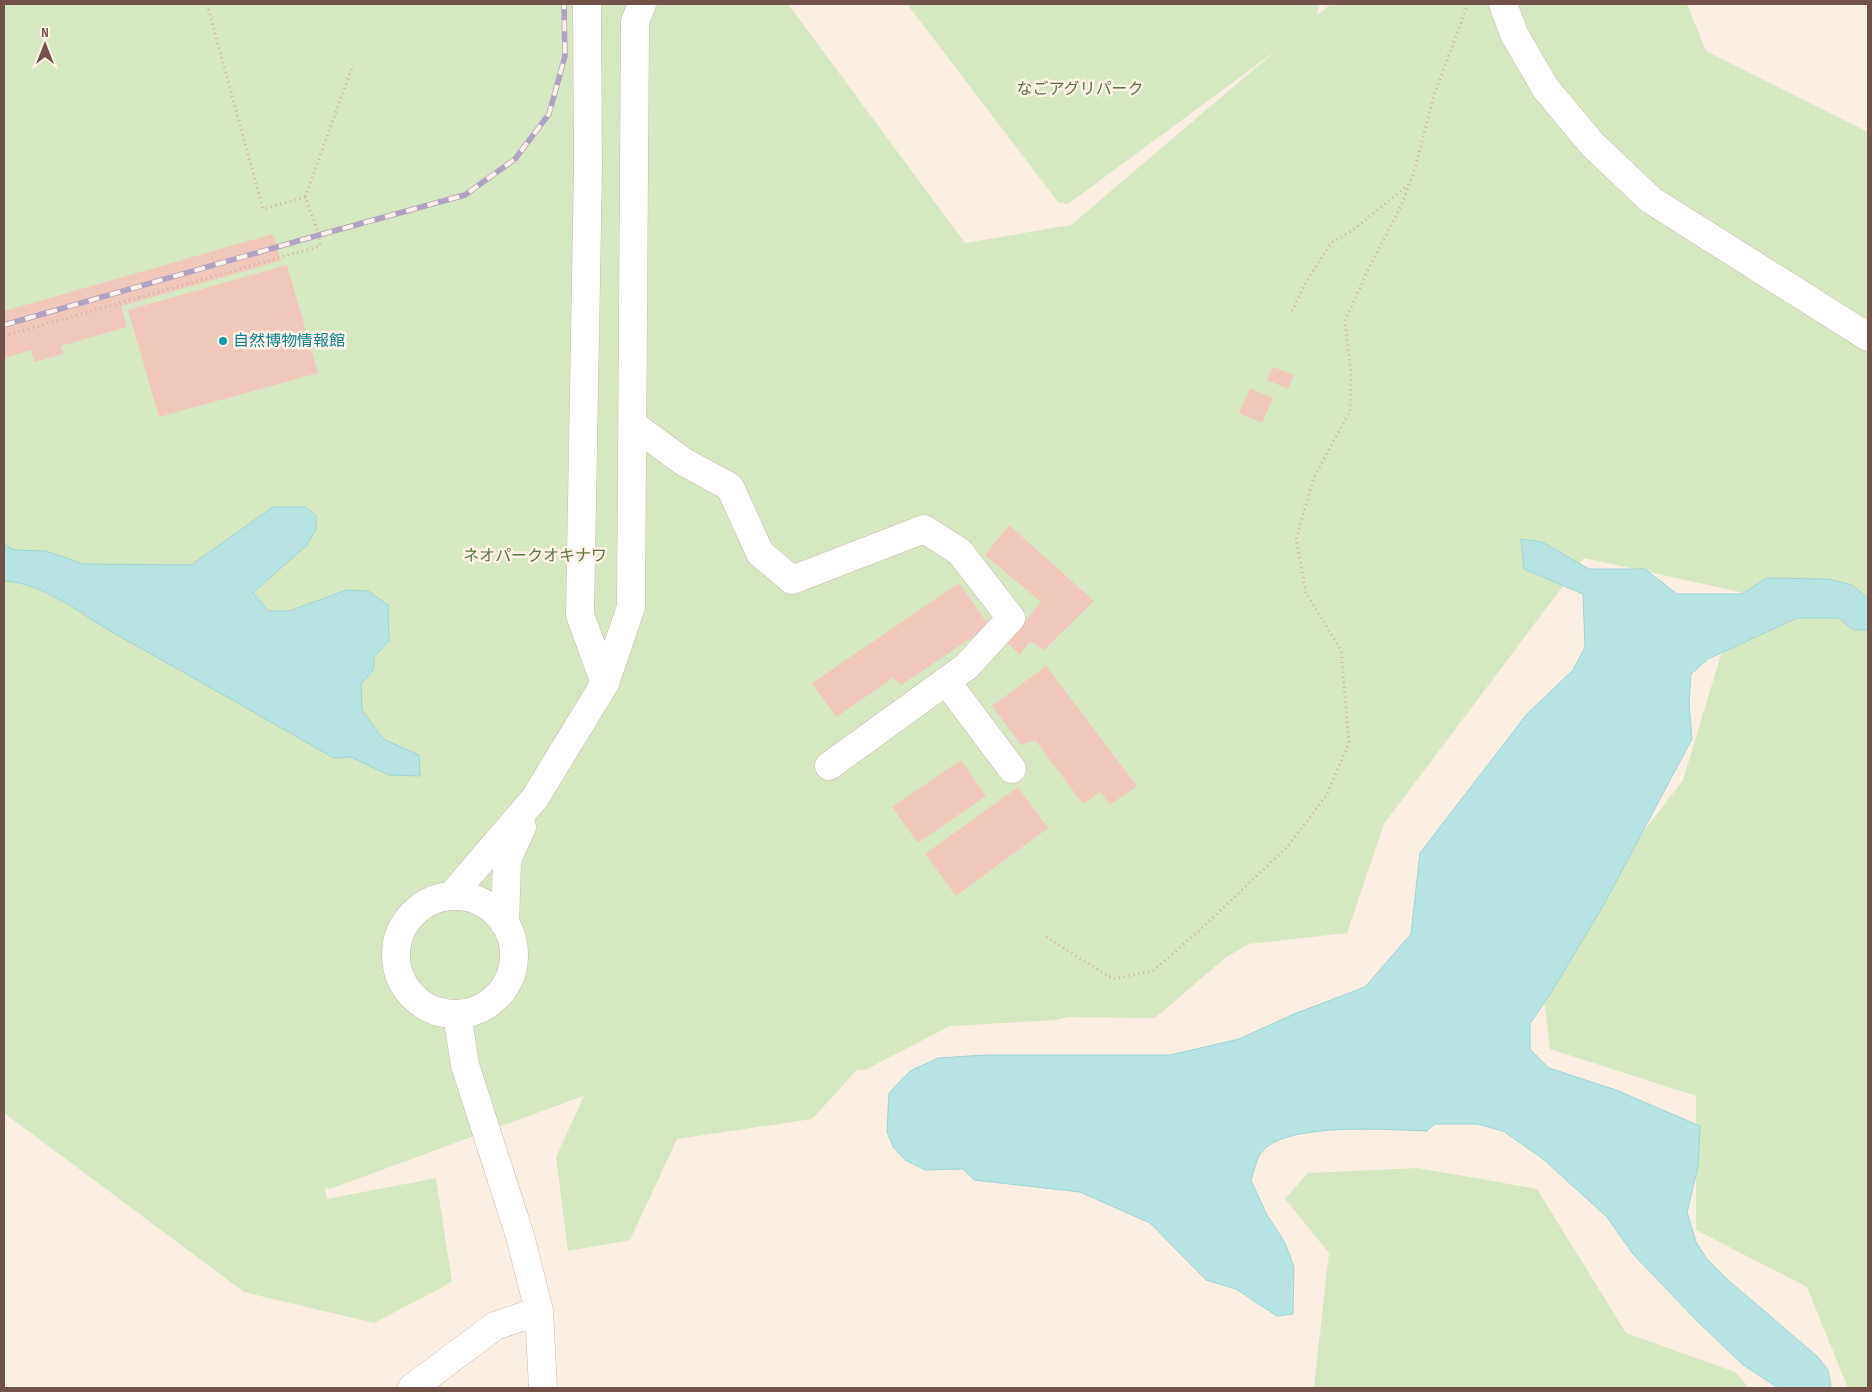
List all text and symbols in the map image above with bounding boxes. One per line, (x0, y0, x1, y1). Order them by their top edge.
north arrow (20, 20, 70, 70)
text: N (41, 24, 49, 41)
park label: なごアグリパーク (1016, 80, 1144, 99)
place label: 自然博物情報館 (233, 332, 345, 351)
marker: 自然博物情報館 (217, 335, 229, 347)
park label: ネオパークオキナワ (463, 547, 607, 566)

